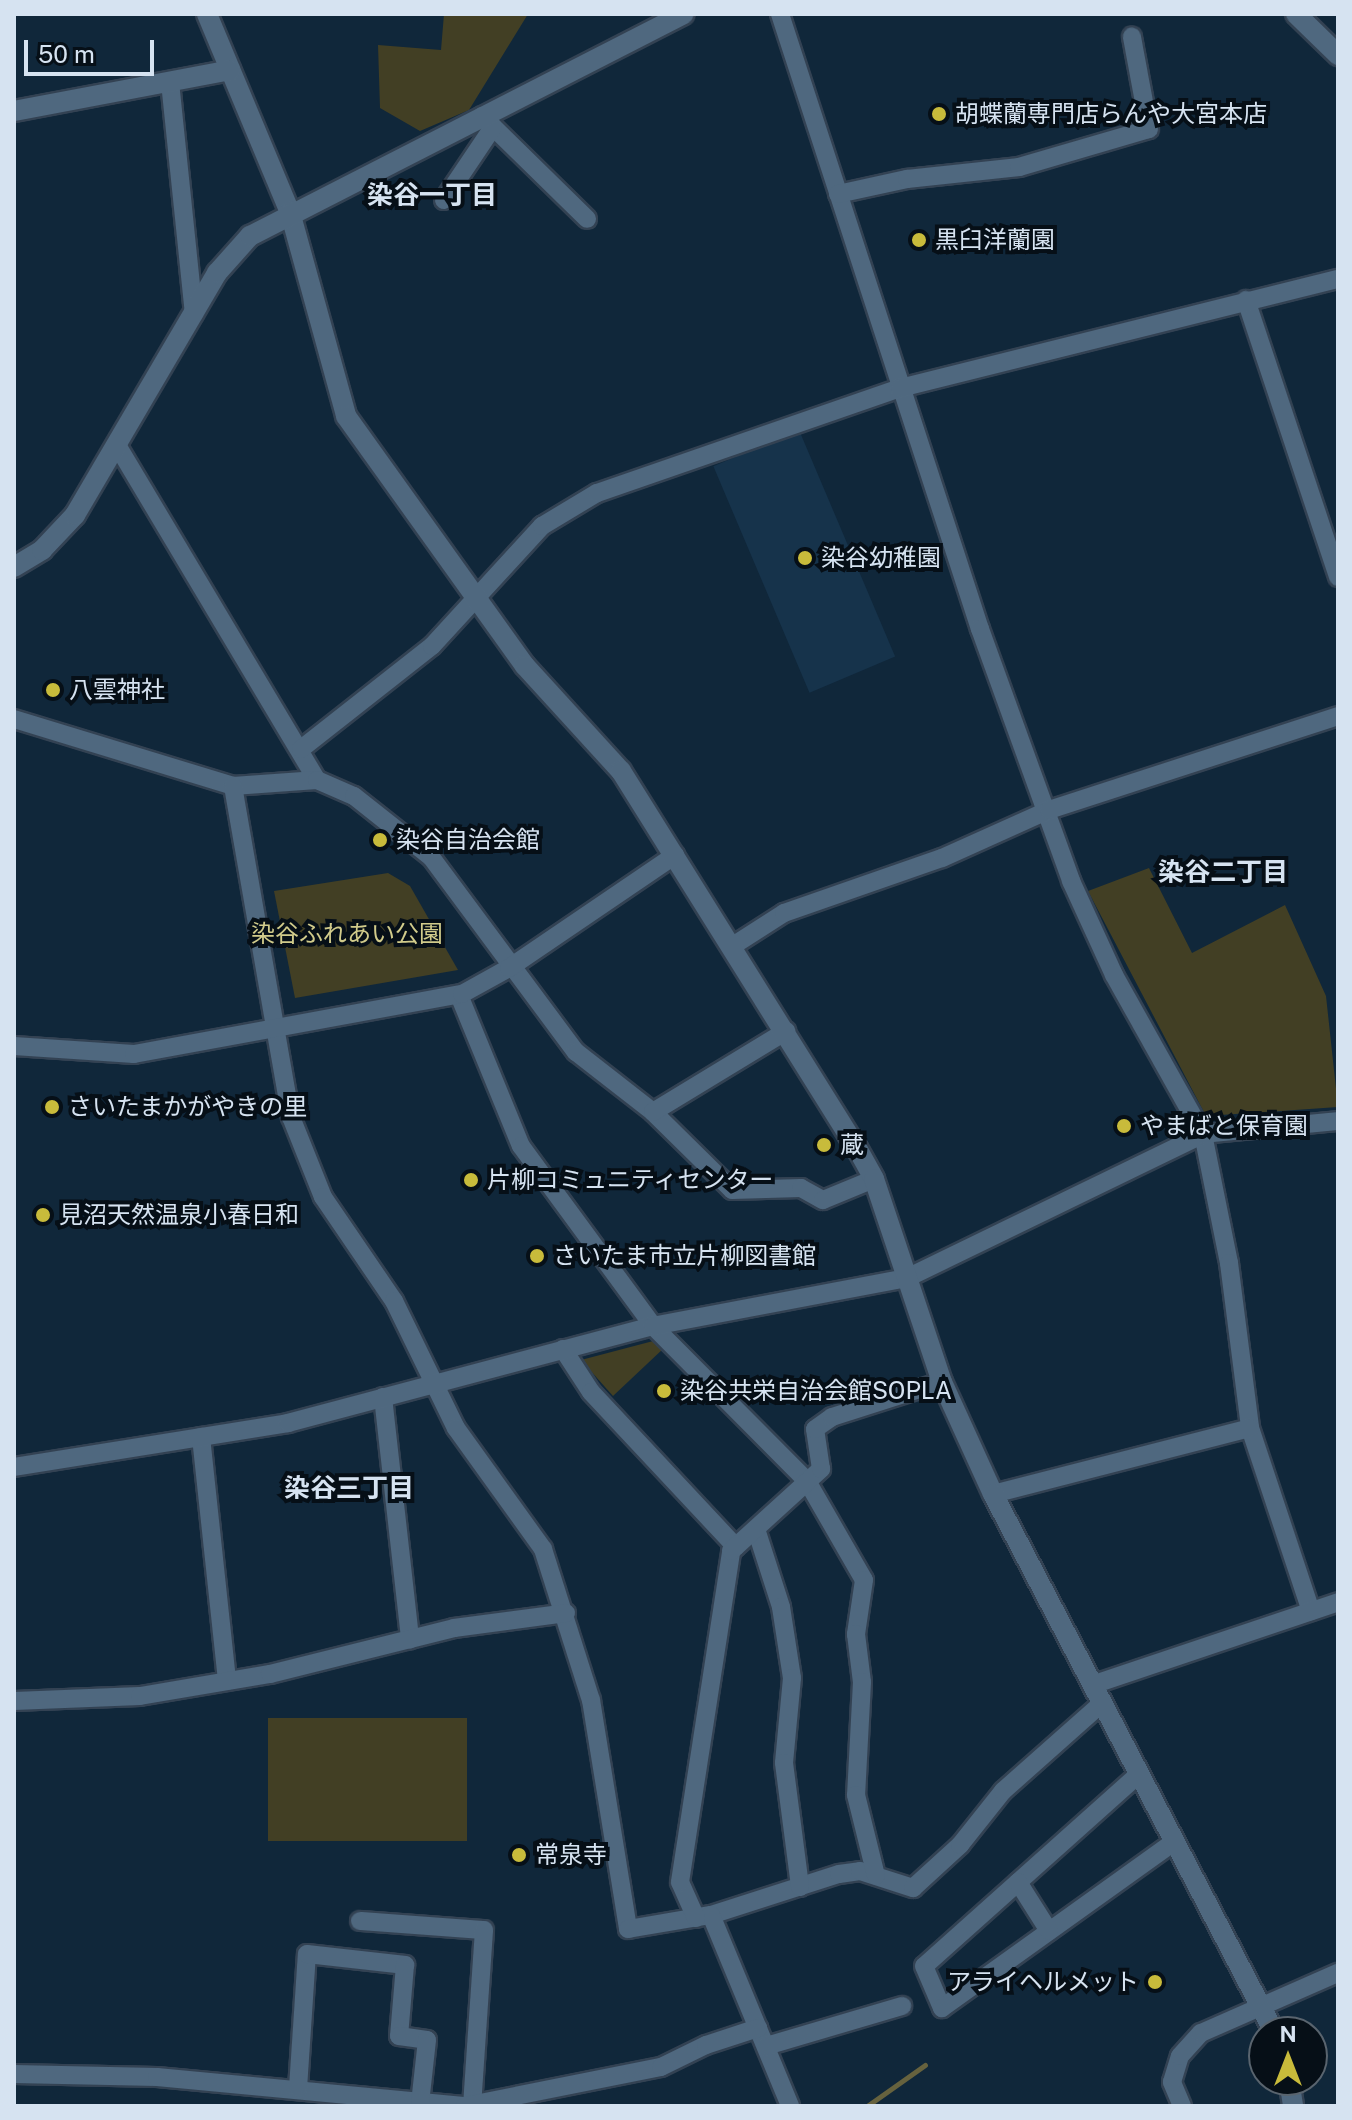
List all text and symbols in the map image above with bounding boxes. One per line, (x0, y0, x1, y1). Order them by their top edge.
scale bar (28, 24, 158, 74)
text: 50 m (38, 40, 95, 68)
place label: 胡蝶蘭専門店らんや大宮本店 (955, 100, 1267, 128)
marker: 胡蝶蘭専門店らんや大宮本店 (930, 105, 948, 123)
district label: 染谷一丁目 (367, 179, 497, 211)
place label: 黒臼洋蘭園 (935, 226, 1055, 254)
marker: 黒臼洋蘭園 (910, 231, 928, 249)
place label: 染谷幼稚園 (821, 544, 941, 572)
marker: 染谷幼稚園 (796, 549, 814, 567)
place label: 八雲神社 (69, 676, 165, 704)
marker: 八雲神社 (44, 681, 62, 699)
place label: 染谷自治会館 (396, 826, 540, 854)
marker: 染谷自治会館 (371, 831, 389, 849)
district label: 染谷二丁目 (1158, 856, 1288, 888)
park label: 染谷ふれあい公園 (251, 920, 443, 948)
place label: さいたまかがやきの里 (68, 1093, 308, 1121)
marker: さいたまかがやきの里 (43, 1098, 61, 1116)
place label: やまばと保育園 (1140, 1112, 1308, 1140)
marker: やまばと保育園 (1115, 1117, 1133, 1135)
place label: 蔵 (840, 1131, 864, 1159)
marker: 蔵 (815, 1136, 833, 1154)
place label: 片柳コミュニティセンター (487, 1166, 775, 1194)
marker: 片柳コミュニティセンター (462, 1171, 480, 1189)
place label: 見沼天然温泉小春日和 (59, 1201, 299, 1229)
marker: 見沼天然温泉小春日和 (34, 1206, 52, 1224)
place label: さいたま市立片柳図書館 (553, 1242, 817, 1270)
marker: さいたま市立片柳図書館 (528, 1247, 546, 1265)
place label: 染谷共栄自治会館SOPLA (680, 1377, 952, 1405)
marker: 染谷共栄自治会館SOPLA (655, 1382, 673, 1400)
district label: 染谷三丁目 (284, 1472, 414, 1504)
place label: 常泉寺 (535, 1841, 607, 1869)
marker: 常泉寺 (510, 1846, 528, 1864)
place label: アライヘルメット (947, 1968, 1139, 1996)
marker: アライヘルメット (1146, 1973, 1164, 1991)
north arrow (1248, 2016, 1328, 2096)
text: N (1279, 2021, 1297, 2047)

